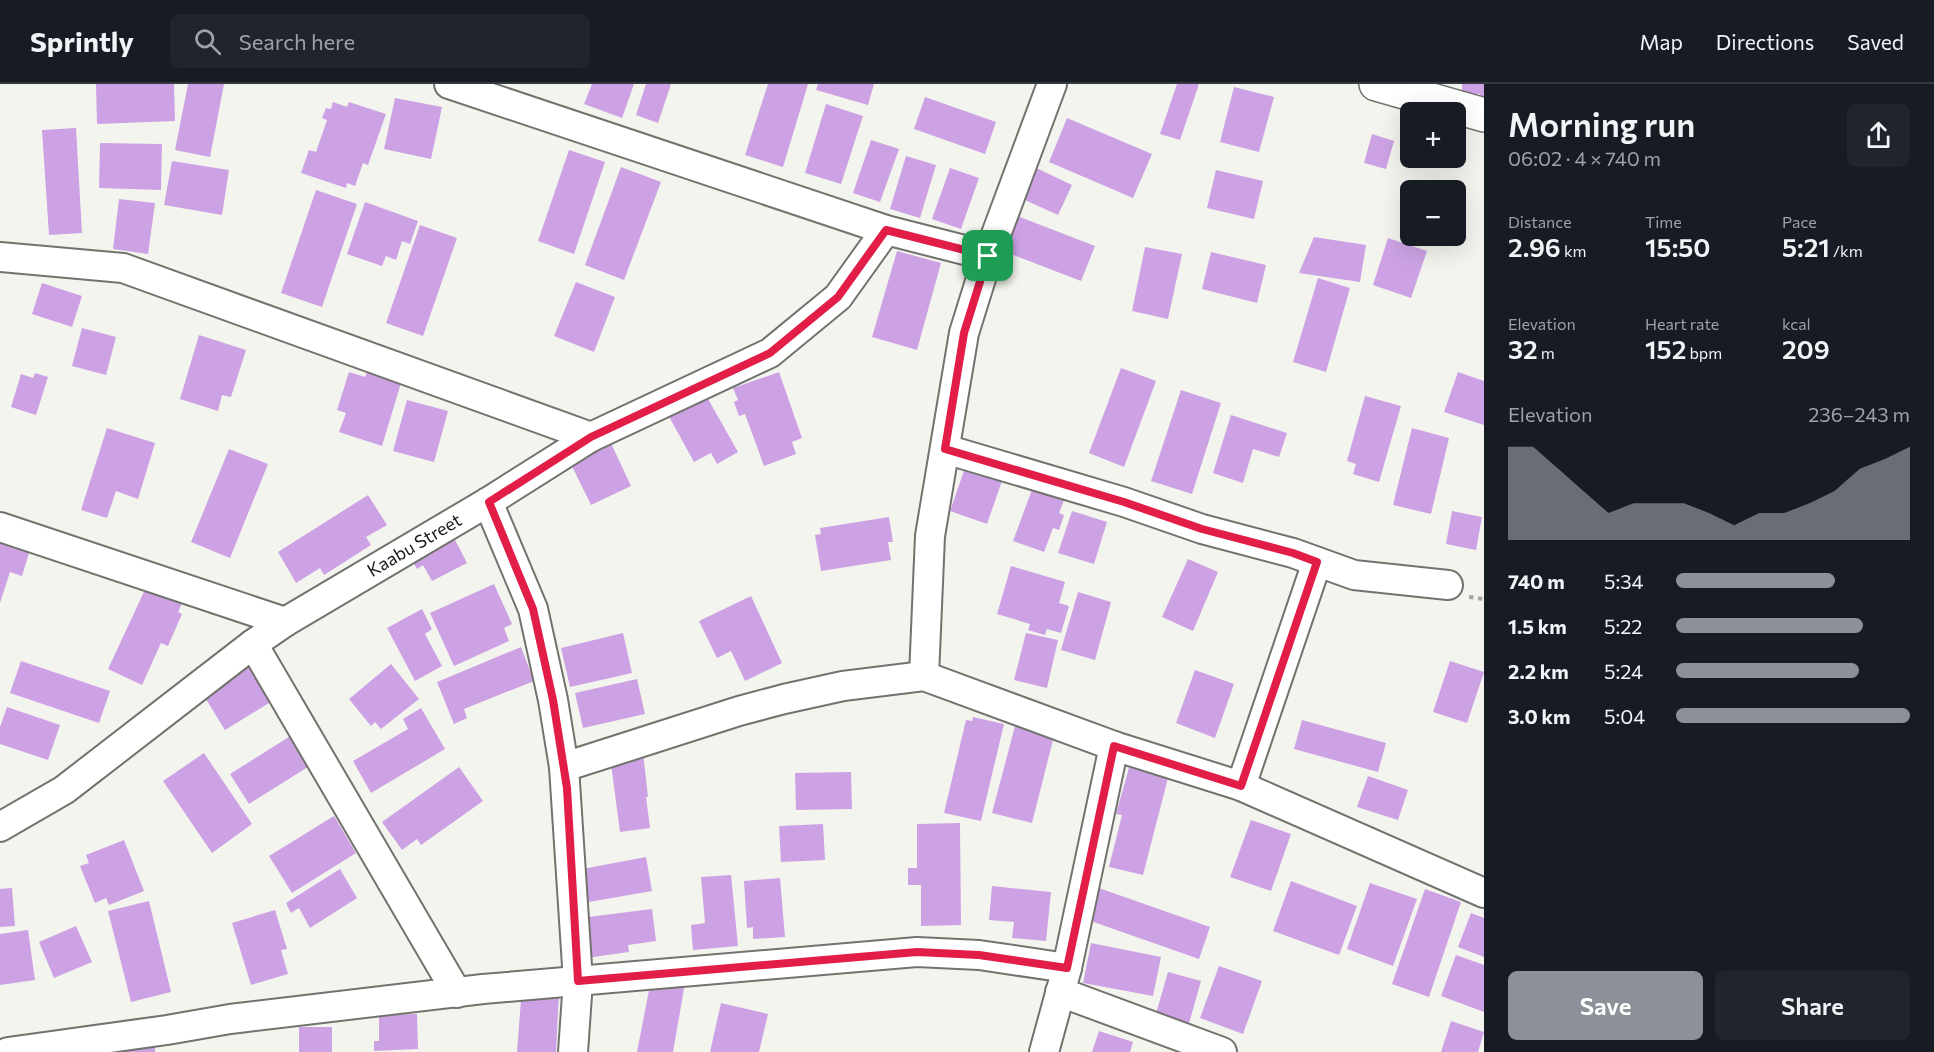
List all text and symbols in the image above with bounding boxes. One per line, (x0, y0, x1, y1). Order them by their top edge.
search box (170, 14, 590, 68)
text: Sprintly (30, 24, 134, 58)
icon: search (191, 25, 224, 58)
text: Search here (239, 28, 355, 55)
text: Map (1640, 29, 1683, 54)
text: Directions (1716, 29, 1814, 54)
text: Saved (1847, 29, 1904, 54)
map controls (1400, 102, 1466, 246)
button: + (1400, 102, 1466, 168)
text: Morning run (1508, 103, 1695, 144)
button: share (1847, 104, 1910, 167)
text: 06:02 · 4 × 740 m (1508, 146, 1661, 170)
button: − (1400, 180, 1466, 246)
text: Distance (1508, 212, 1572, 231)
text: Time (1645, 212, 1682, 231)
text: Pace (1782, 212, 1817, 231)
pin (962, 230, 1013, 281)
text: 2.96 (1508, 231, 1561, 262)
text: 15:50 (1645, 231, 1711, 262)
text: 5:21 (1782, 231, 1830, 262)
icon: arrive (971, 239, 1004, 272)
text: km (1561, 241, 1587, 260)
text: /km (1830, 241, 1863, 260)
text: Elevation (1508, 314, 1576, 333)
text: Heart rate (1645, 314, 1719, 333)
text: kcal (1782, 314, 1811, 333)
text: 32 (1508, 333, 1538, 364)
text: 152 (1645, 333, 1686, 364)
text: 209 (1782, 333, 1830, 364)
text: m (1538, 343, 1555, 362)
text: bpm (1686, 343, 1722, 362)
text: Elevation (1508, 402, 1593, 426)
text: 236–243 m (1808, 402, 1910, 426)
street label: Kaabu Street (363, 508, 465, 581)
text: 740 m (1508, 569, 1565, 593)
text: 5:34 (1604, 569, 1644, 593)
text: 1.5 km (1508, 614, 1567, 638)
text: 5:22 (1604, 614, 1642, 638)
text: 2.2 km (1508, 659, 1569, 683)
text: 5:24 (1604, 659, 1643, 683)
text: 3.0 km (1508, 704, 1570, 728)
text: 5:04 (1604, 704, 1645, 728)
button: Save (1508, 971, 1703, 1040)
button: Share (1715, 971, 1910, 1040)

